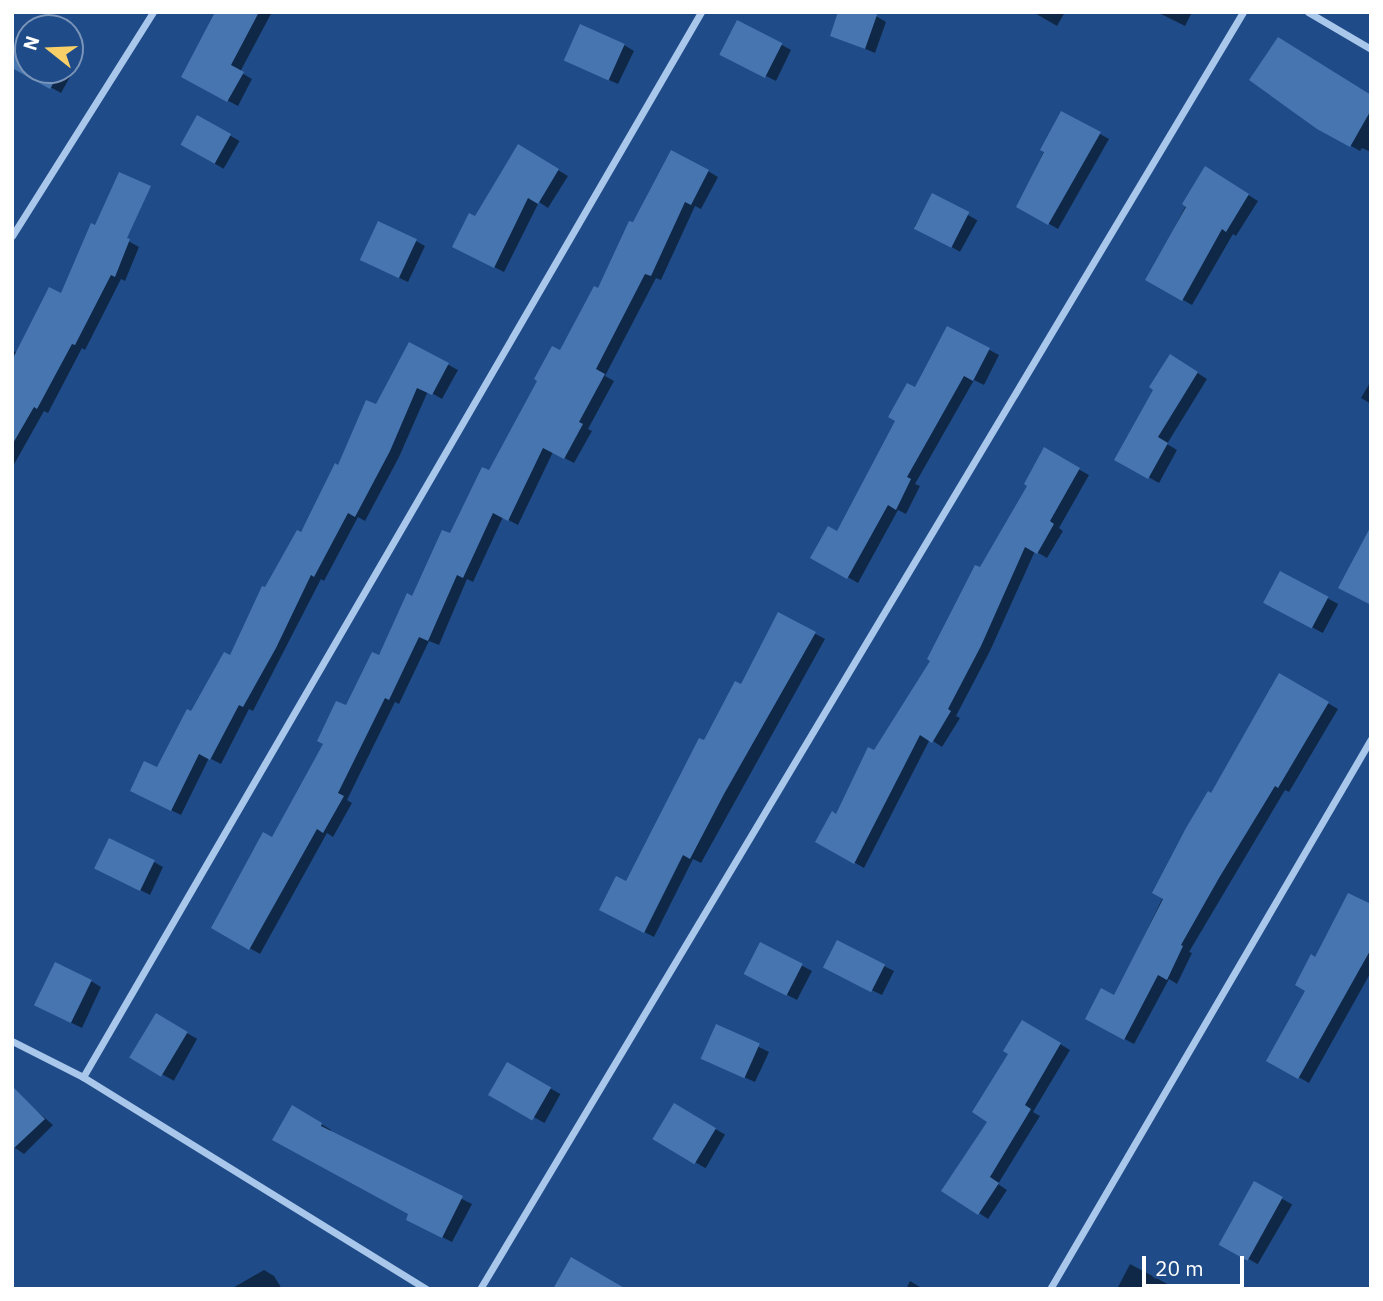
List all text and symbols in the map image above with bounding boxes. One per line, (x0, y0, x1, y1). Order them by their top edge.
north arrow (14, 14, 84, 84)
text: N (17, 33, 44, 53)
scale bar (1145, 1242, 1246, 1286)
text: 20 m (1155, 1254, 1204, 1282)

